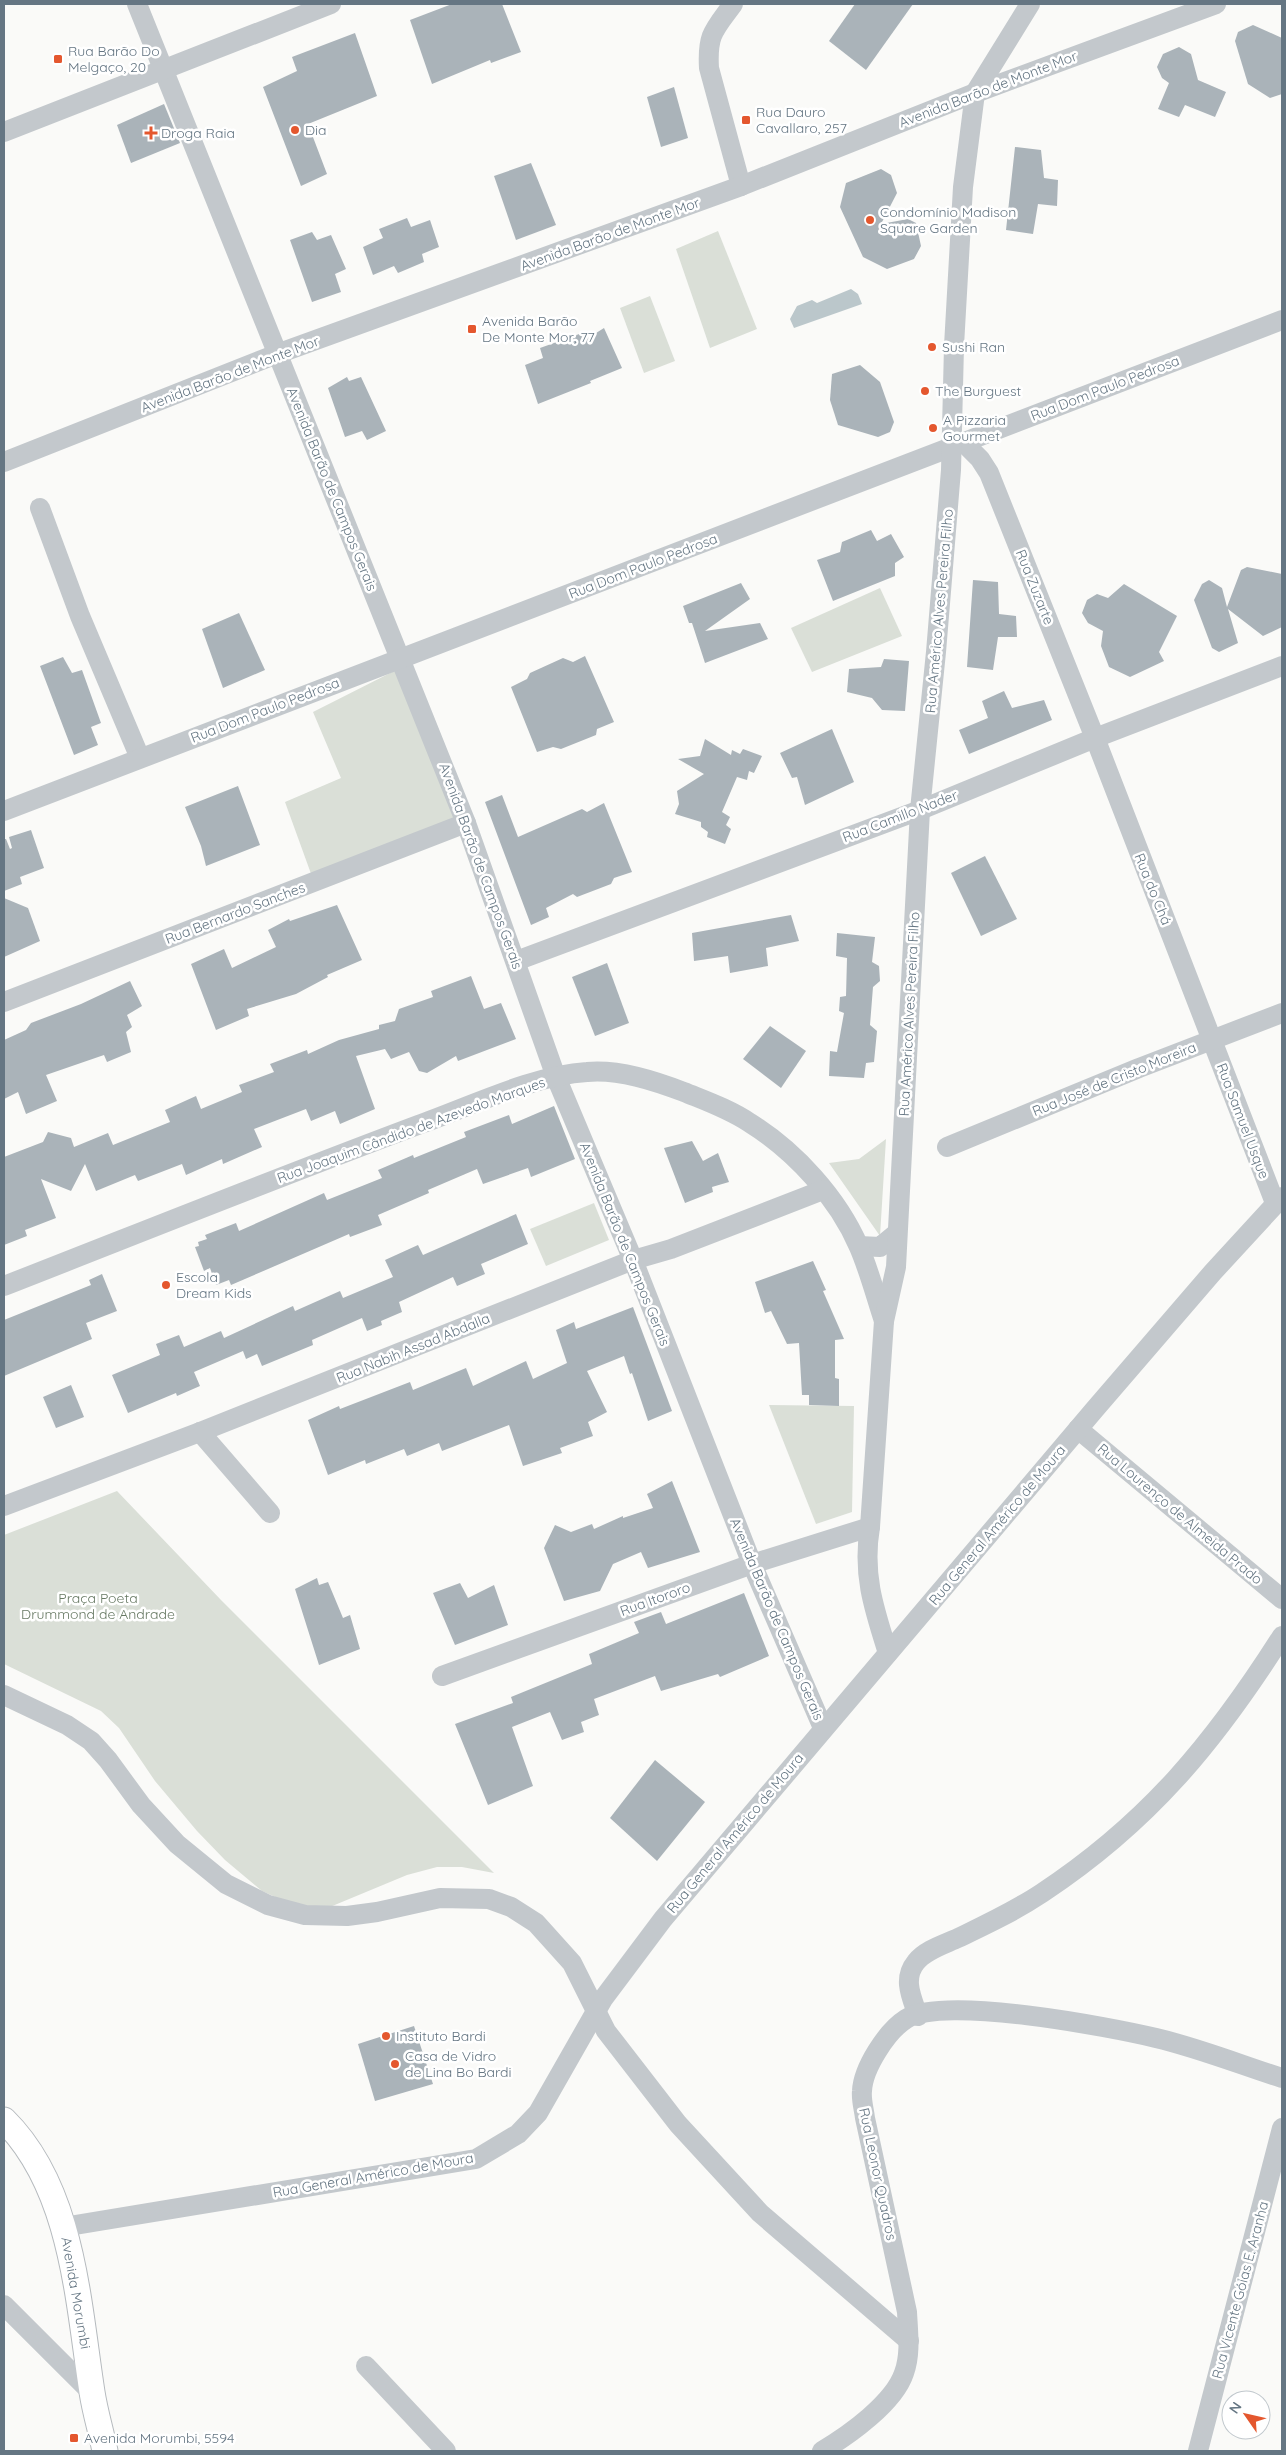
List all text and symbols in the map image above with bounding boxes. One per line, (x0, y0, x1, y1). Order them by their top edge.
place label: Rua Barão Do Melgaço, 20 (68, 42, 160, 76)
street label: Avenida Barão de Monte Mor (896, 46, 1080, 131)
marker: Rua Barão Do Melgaço, 20 (52, 53, 64, 65)
place label: Rua Dauro Cavallaro, 257 (756, 103, 847, 137)
marker: Rua Dauro Cavallaro, 257 (740, 114, 752, 126)
place label: Dia (305, 121, 327, 139)
place label: Droga Raia (161, 124, 235, 142)
marker: Dia (289, 124, 301, 136)
marker: Droga Raia (145, 127, 157, 139)
street label: Avenida Barão de Monte Mor (518, 193, 703, 275)
place label: Condomínio Madison Square Garden (880, 203, 1016, 237)
marker: Condomínio Madison Square Garden (864, 214, 876, 226)
place label: Avenida Barão De Monte Mor, 77 (482, 312, 595, 346)
marker: Avenida Barão De Monte Mor, 77 (466, 323, 478, 335)
street label: Avenida Barão de Monte Mor (138, 331, 322, 416)
place label: Sushi Ran (942, 338, 1005, 356)
marker: Sushi Ran (926, 341, 938, 353)
street label: Rua Dom Paulo Pedrosa (1028, 351, 1182, 425)
place label: The Burguest (935, 382, 1021, 400)
street label: Avenida Barão de Campos Gerais (283, 384, 381, 594)
marker: The Burguest (919, 385, 931, 397)
place label: A Pizzaria Gourmet (943, 411, 1006, 445)
marker: A Pizzaria Gourmet (927, 422, 939, 434)
street label: Rua Américo Alves Pereira Filho (921, 508, 957, 714)
street label: Rua Dom Paulo Pedrosa (566, 529, 720, 603)
street label: Rua Zuzarte (1012, 547, 1058, 627)
street label: Rua Dom Paulo Pedrosa (188, 673, 342, 747)
street label: Avenida Barão de Campos Gerais (435, 760, 527, 972)
street label: Rua Camillo Nader (840, 786, 961, 846)
street label: Rua do Chá (1130, 850, 1176, 928)
street label: Rua Bernardo Sanches (162, 878, 308, 948)
street label: Rua Américo Alves Pereira Filho (895, 911, 923, 1117)
street label: Rua José de Cristo Moreira (1029, 1038, 1199, 1120)
street label: Rua Samuel Usque (1213, 1061, 1273, 1181)
street label: Rua Joaquim Cândido de Azevedo Marques (274, 1073, 548, 1187)
street label: Avenida Barão de Campos Gerais (576, 1139, 674, 1349)
place label: Escola Dream Kids (176, 1268, 252, 1302)
marker: Escola Dream Kids (160, 1279, 172, 1291)
street label: Rua Nabih Assad Abdalla (334, 1309, 492, 1387)
street label: Rua Lourenço de Almeida Prado (1094, 1440, 1266, 1588)
street label: Rua General Américo de Moura (925, 1441, 1069, 1609)
street label: Avenida Barão de Campos Gerais (726, 1515, 828, 1723)
street label: Rua Itororo (618, 1578, 692, 1620)
park label: Praça Poeta Drummond de Andrade (21, 1589, 175, 1623)
street label: Rua General Américo de Moura (663, 1749, 807, 1917)
place label: Instituto Bardi (396, 2027, 486, 2045)
marker: Instituto Bardi (380, 2030, 392, 2042)
place label: Casa de Vidro de Lina Bo Bardi (405, 2047, 512, 2081)
marker: Casa de Vidro de Lina Bo Bardi (389, 2058, 401, 2070)
street label: Rua Leonor Quadros (855, 2106, 901, 2242)
street label: Rua General Américo de Moura (271, 2148, 475, 2202)
street label: Rua Vicente Góias E. Aranha (1208, 2199, 1272, 2381)
street label: Avenida Morumbi (57, 2236, 95, 2350)
north arrow (1221, 2390, 1271, 2440)
text: N (1225, 2398, 1246, 2417)
place label: Avenida Morumbi, 5594 (84, 2429, 234, 2447)
marker: Avenida Morumbi, 5594 (68, 2432, 80, 2444)

